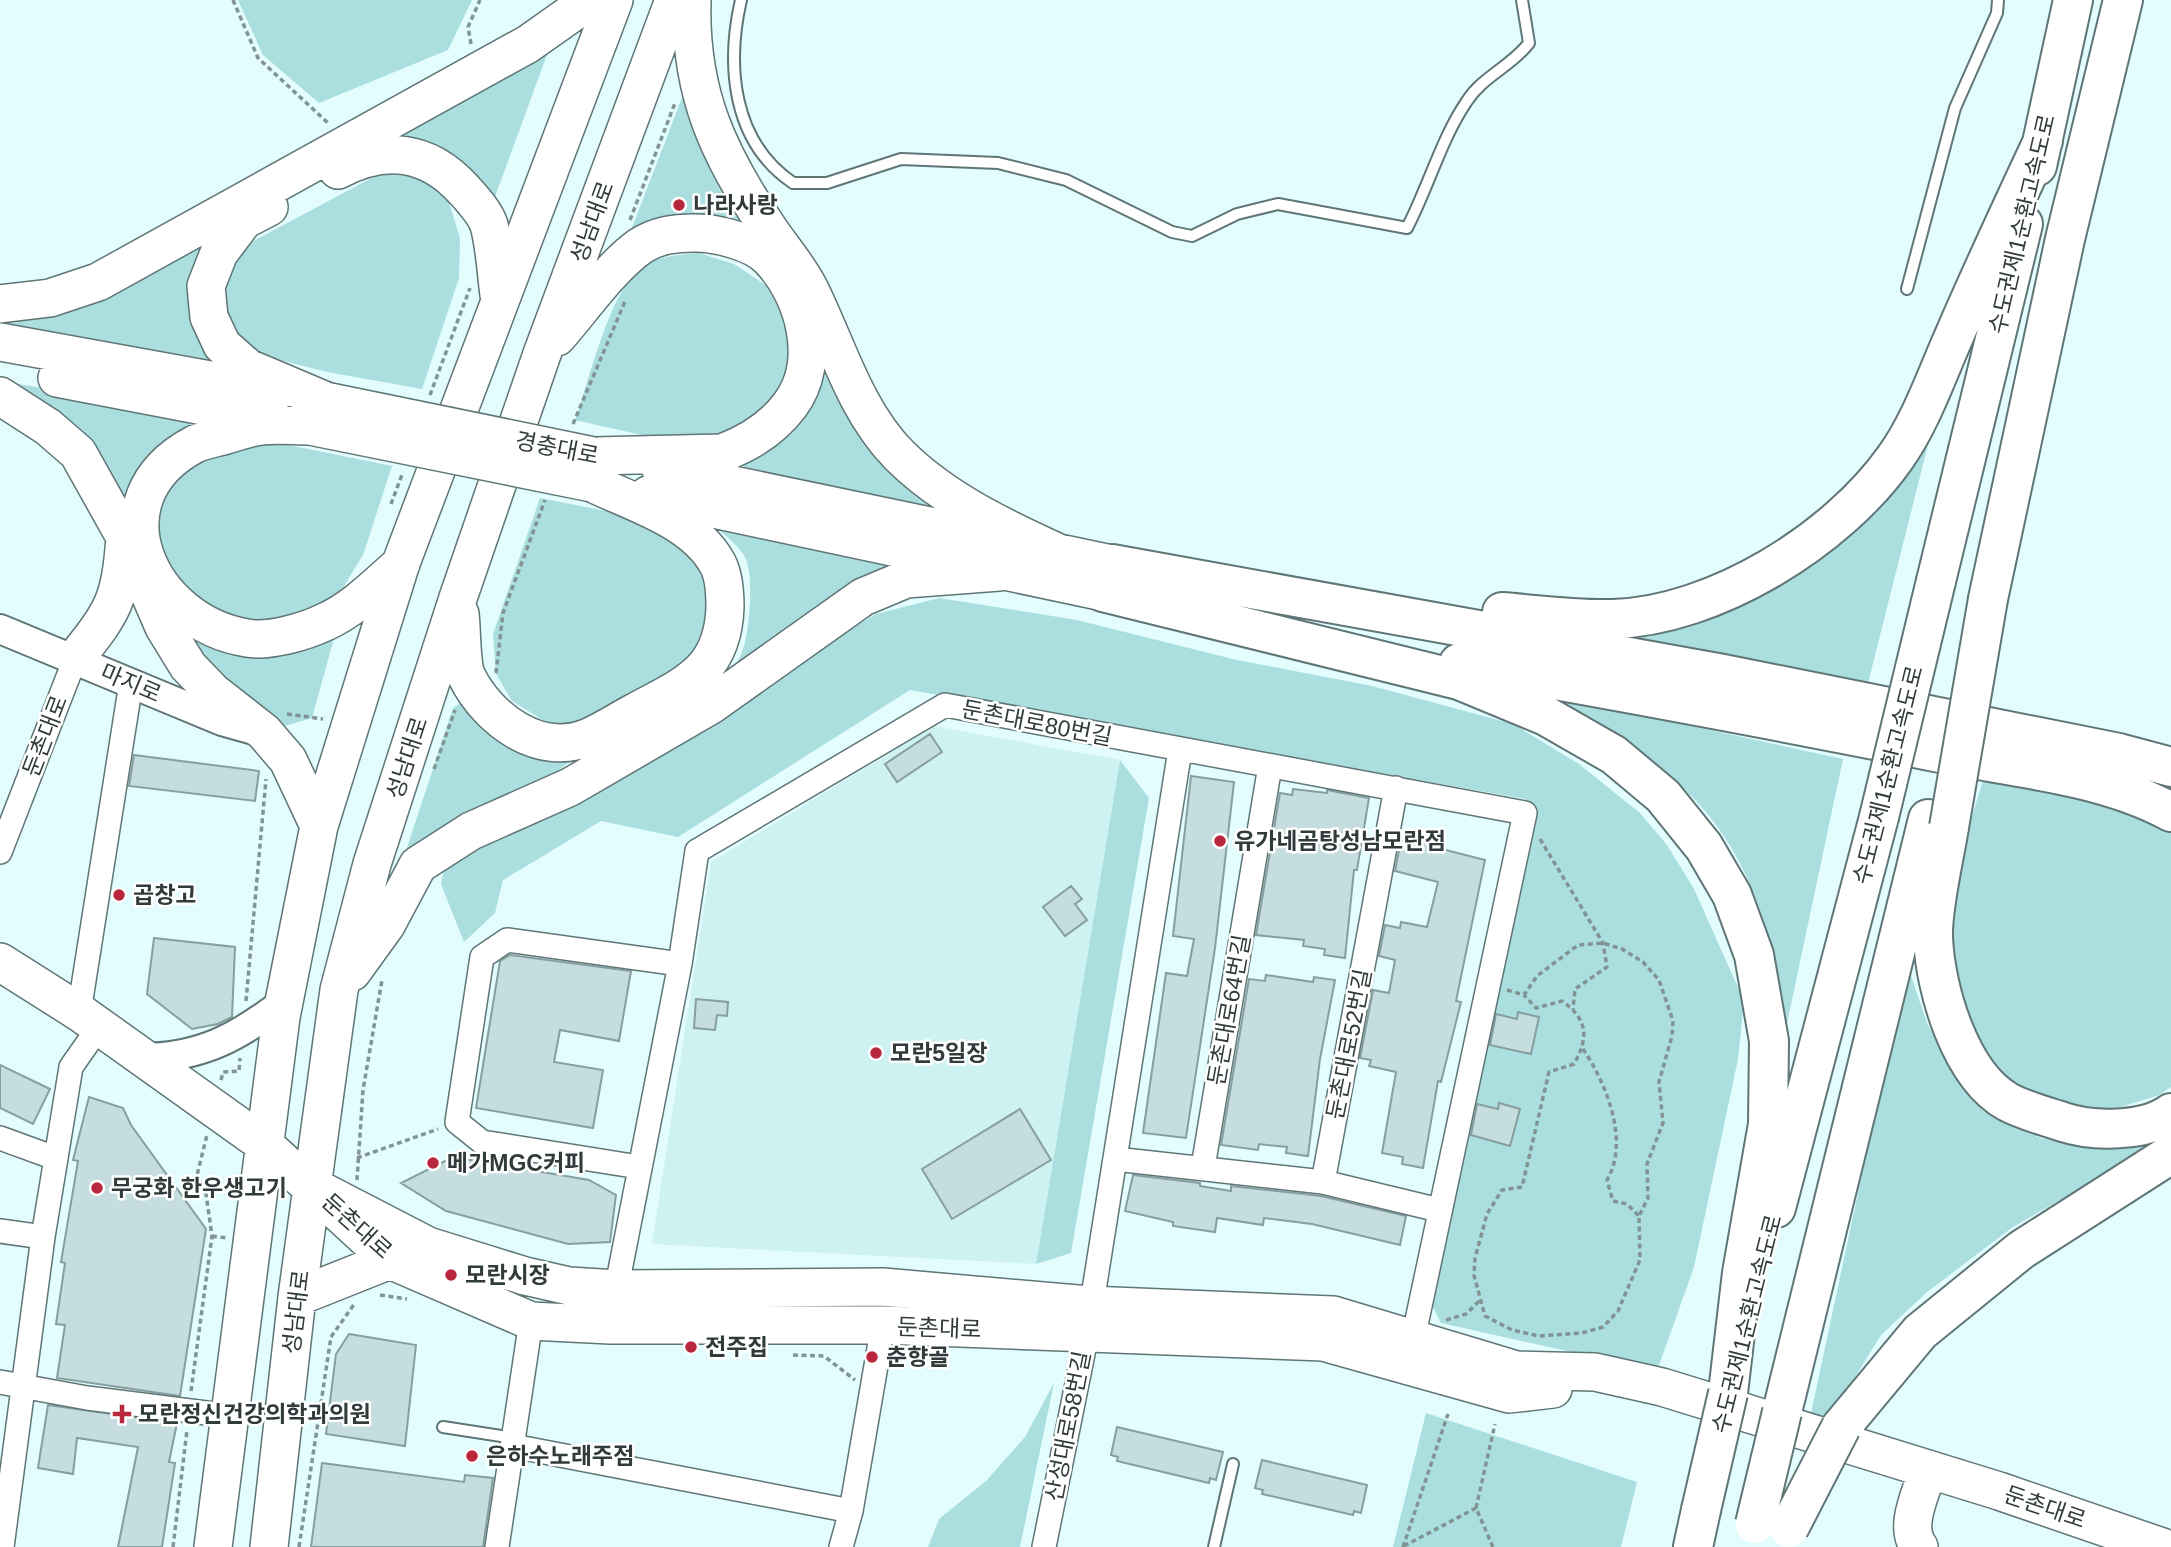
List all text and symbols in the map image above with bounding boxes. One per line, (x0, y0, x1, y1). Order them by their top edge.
street label: 수도권제1순환고속도로 (1984, 112, 2060, 336)
street label: 성남대로 (565, 178, 619, 266)
place label: 나라사랑 (693, 192, 778, 218)
marker: 나라사랑 (671, 197, 687, 213)
street label: 경충대로 (513, 427, 601, 469)
street label: 마지로 (97, 659, 165, 707)
street label: 수도권제1순환고속도로 (1848, 663, 1928, 887)
street label: 둔촌대로 (18, 692, 72, 780)
street label: 둔촌대로80번길 (960, 696, 1114, 750)
street label: 성남대로 (382, 714, 432, 802)
place label: 유가네곰탕성남모란점 (1234, 828, 1446, 854)
marker: 유가네곰탕성남모란점 (1212, 833, 1228, 849)
place label: 곱창고 (133, 882, 196, 908)
marker: 곱창고 (111, 887, 127, 903)
street label: 둔촌대로64번길 (1203, 933, 1255, 1087)
street label: 둔촌대로52번길 (1322, 967, 1376, 1121)
place label: 모란5일장 (890, 1040, 987, 1066)
marker: 모란5일장 (868, 1045, 884, 1061)
place label: 메가MGC커피 (447, 1150, 585, 1176)
marker: 메가MGC커피 (425, 1155, 441, 1171)
place label: 무궁화 한우생고기 (111, 1175, 287, 1201)
marker: 무궁화 한우생고기 (89, 1180, 105, 1196)
street label: 둔촌대로 (317, 1188, 397, 1264)
street label: 수도권제1순환고속도로 (1707, 1212, 1787, 1436)
place label: 모란시장 (465, 1262, 550, 1288)
marker: 모란시장 (443, 1267, 459, 1283)
street label: 성남대로 (278, 1268, 314, 1356)
street label: 둔촌대로 (896, 1314, 982, 1342)
place label: 전주집 (705, 1334, 768, 1360)
marker: 전주집 (683, 1339, 699, 1355)
place label: 춘향골 (886, 1344, 949, 1370)
marker: 춘향골 (864, 1349, 880, 1365)
street label: 산성대로58번길 (1041, 1349, 1095, 1503)
place label: 모란정신건강의학과의원 (138, 1401, 371, 1427)
marker: 모란정신건강의학과의원 (112, 1404, 132, 1424)
place label: 은하수노래주점 (486, 1443, 634, 1469)
marker: 은하수노래주점 (464, 1448, 480, 1464)
street label: 둔촌대로 (2001, 1481, 2089, 1533)

